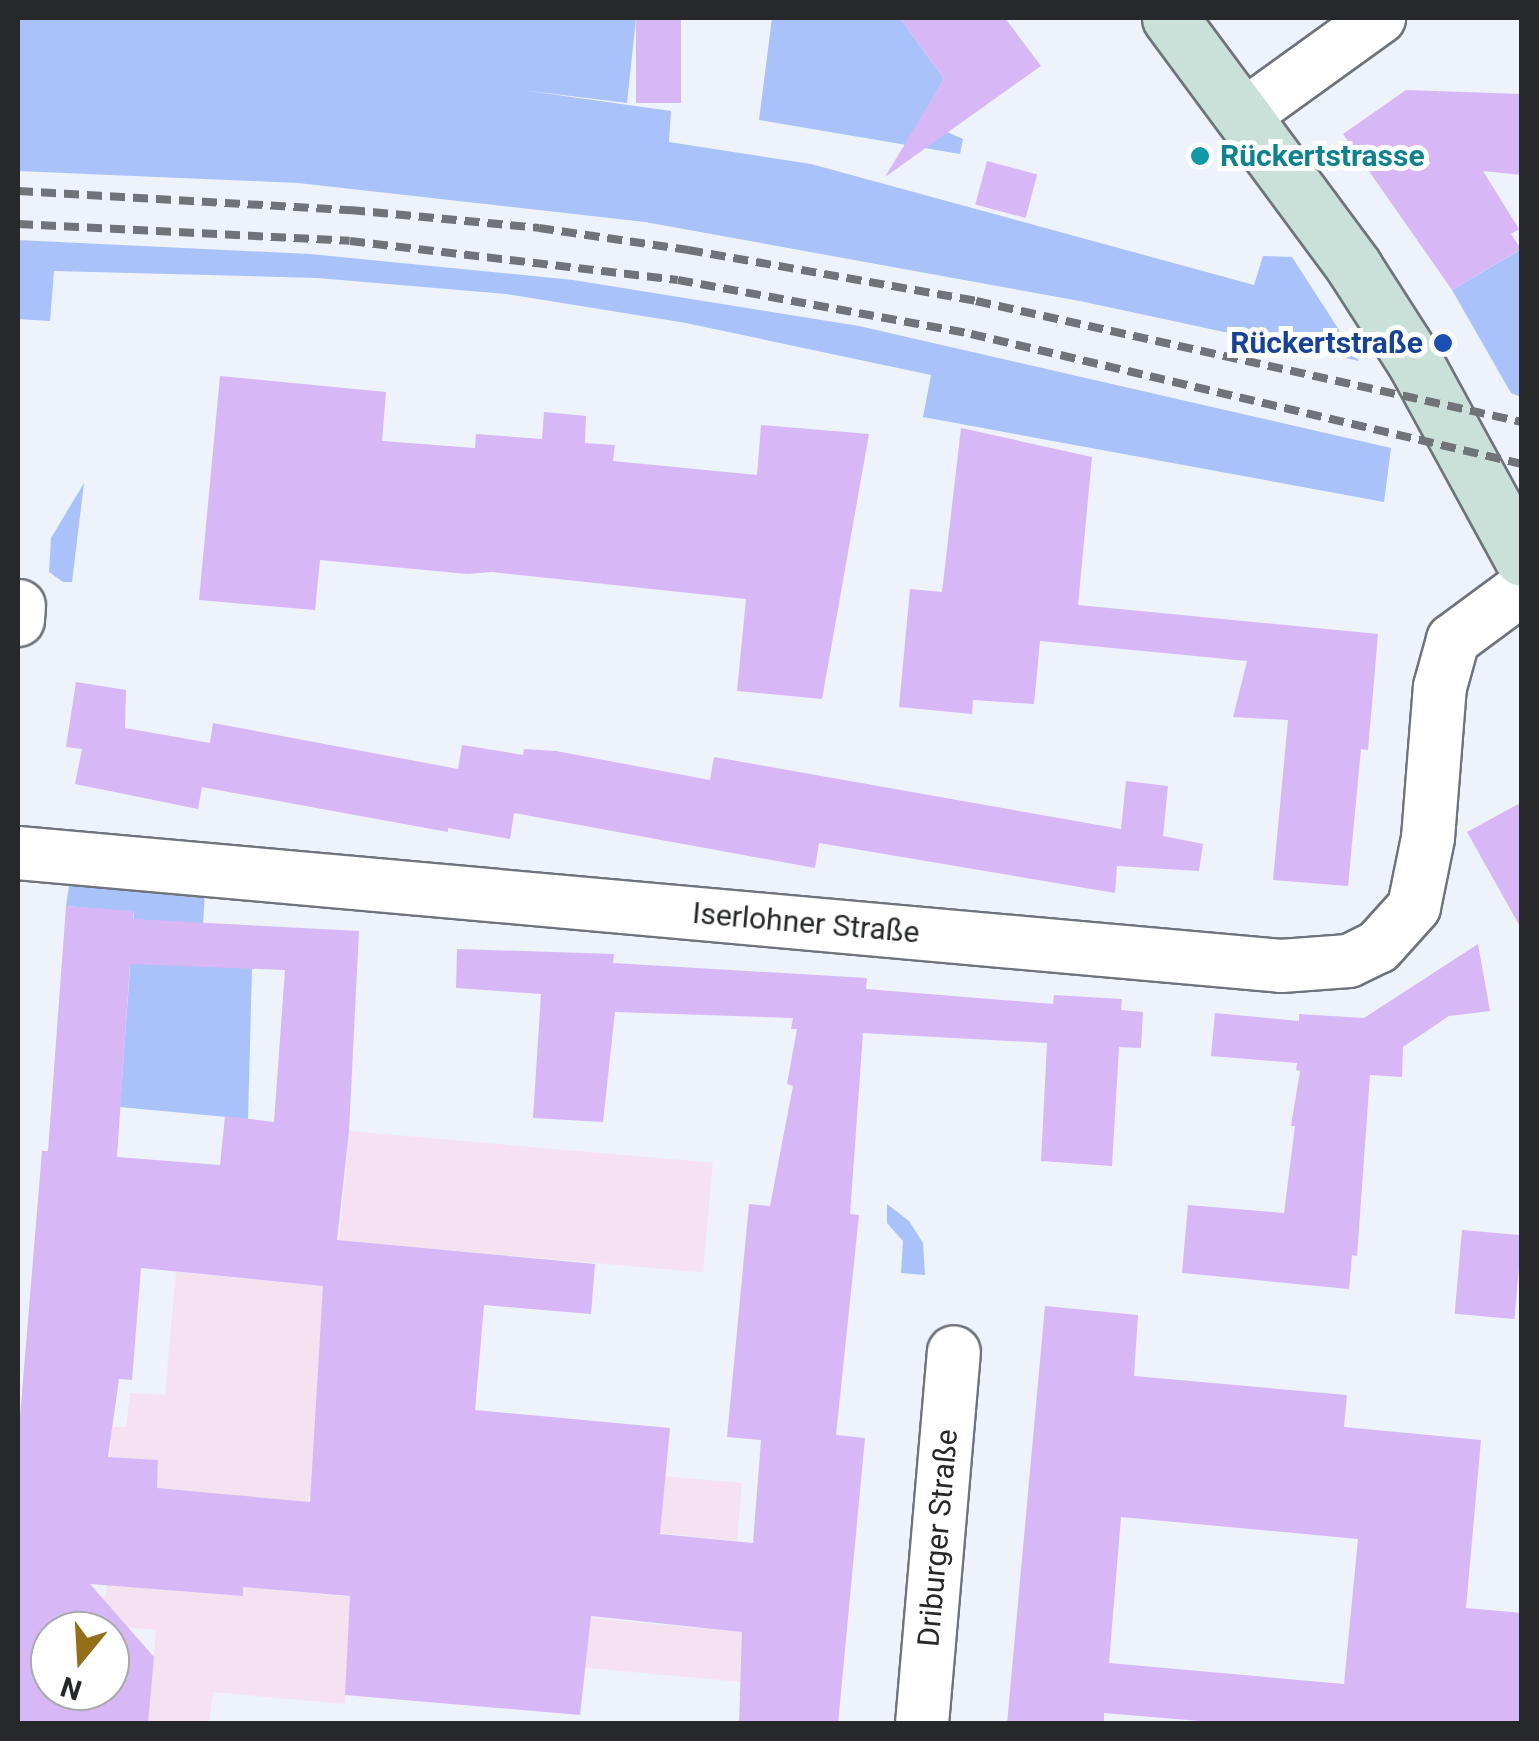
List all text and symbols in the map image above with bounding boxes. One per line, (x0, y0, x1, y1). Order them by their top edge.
place label: Rückertstrasse (1220, 138, 1425, 174)
marker: Rückertstrasse (1189, 145, 1211, 167)
place label: Rückertstraße (1230, 325, 1423, 361)
marker: Rückertstraße (1432, 332, 1454, 354)
street label: Iserlohner Straße (691, 895, 921, 951)
street label: Driburger Straße (911, 1428, 965, 1648)
north arrow (30, 1611, 130, 1711)
text: N (57, 1669, 86, 1707)

